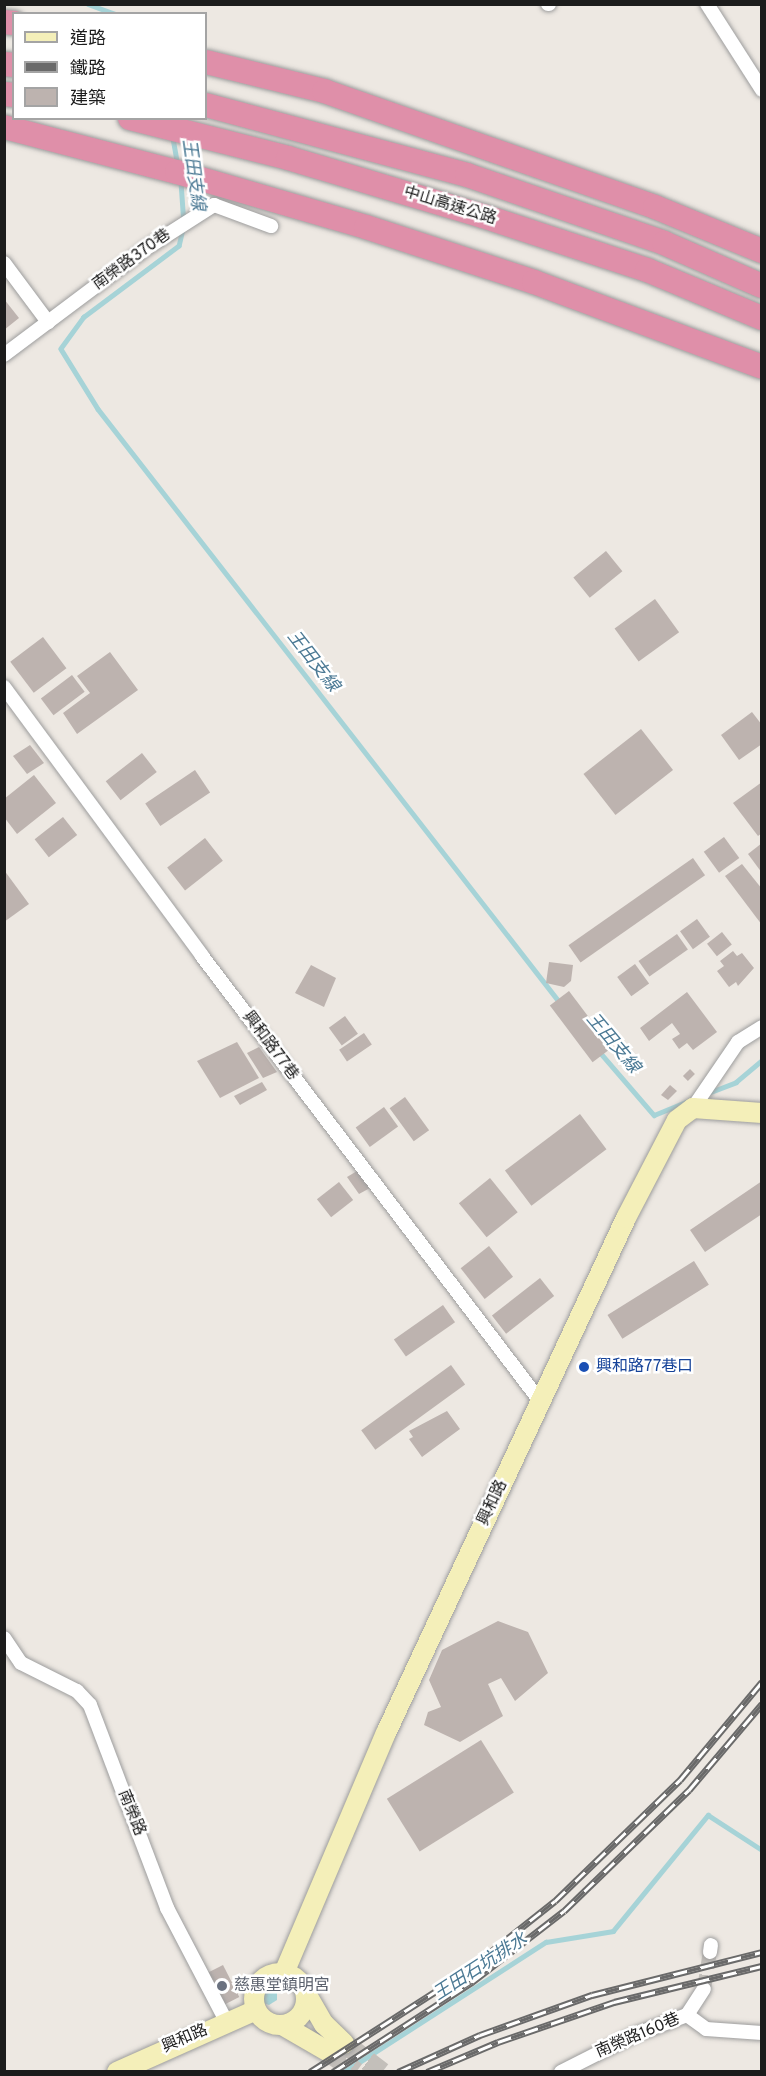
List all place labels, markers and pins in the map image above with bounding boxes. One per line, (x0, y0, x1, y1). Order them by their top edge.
place label: 興和路77巷口 (596, 1357, 693, 1377)
marker: 興和路77巷口 (577, 1360, 591, 1374)
place label: 慈惠堂鎮明宮 (234, 1976, 330, 1996)
marker: 慈惠堂鎮明宮 (215, 1979, 229, 1993)

